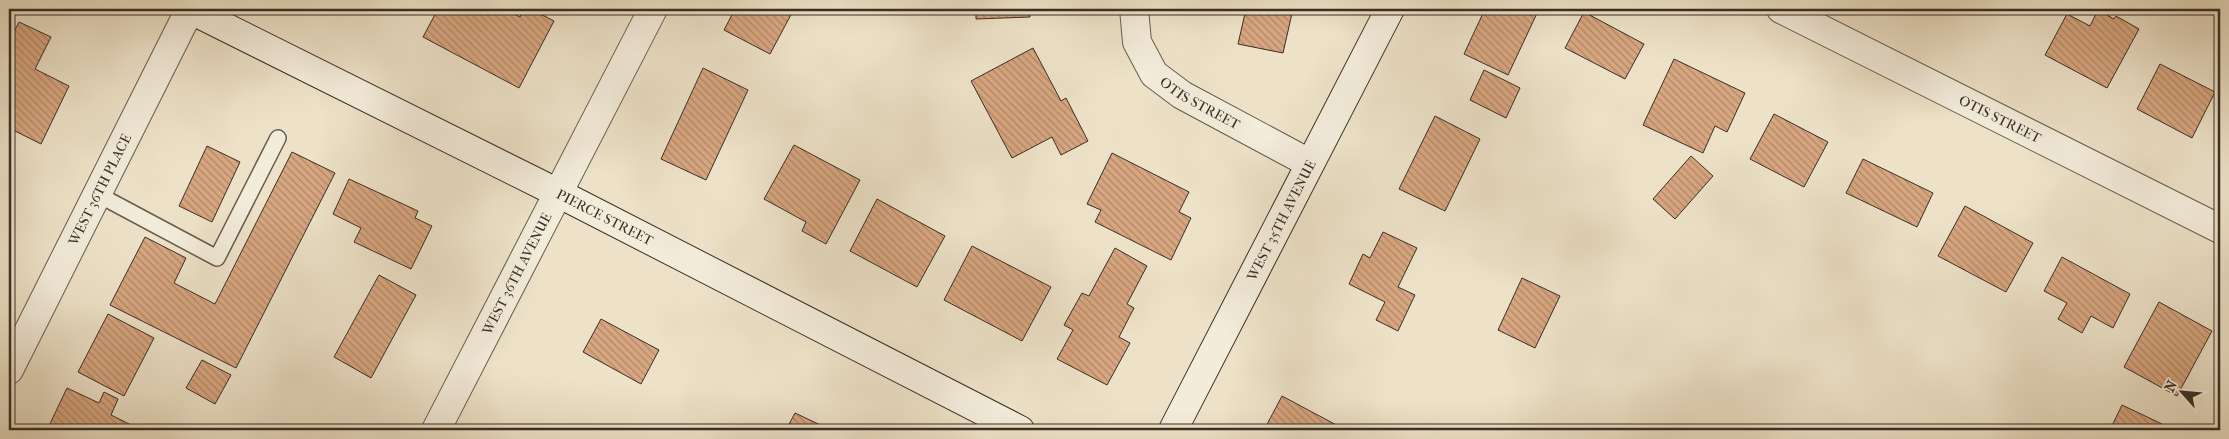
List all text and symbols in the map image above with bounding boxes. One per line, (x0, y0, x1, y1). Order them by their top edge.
street label: OTIS STREET (1156, 73, 1243, 134)
street label: OTIS STREET (1956, 92, 2044, 147)
street label: WEST 36TH PLACE (64, 131, 135, 249)
street label: WEST 35TH AVENUE (1243, 157, 1320, 284)
street label: PIERCE STREET (553, 186, 656, 250)
street label: WEST 36TH AVENUE (478, 210, 556, 339)
north arrow (2156, 366, 2206, 416)
text: N (2161, 377, 2181, 395)

